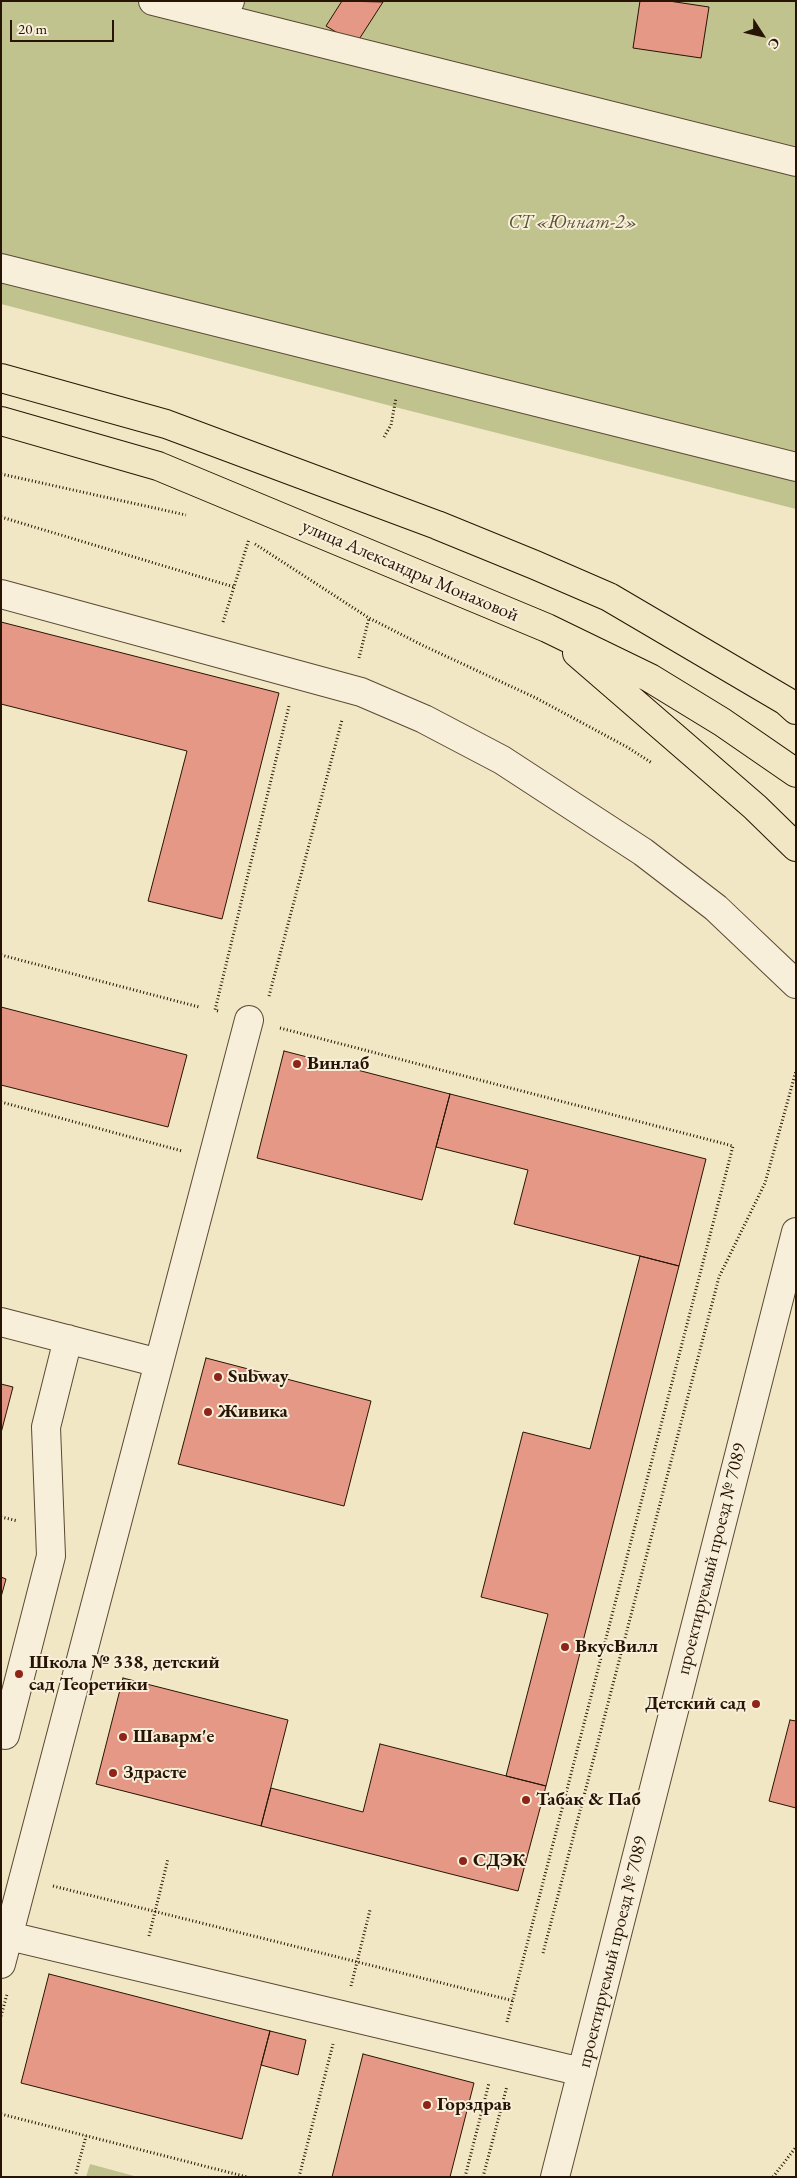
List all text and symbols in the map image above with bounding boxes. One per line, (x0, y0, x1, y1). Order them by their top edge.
scale bar (12, 10, 116, 42)
north arrow (737, 10, 787, 60)
text: 20 m (18, 19, 47, 38)
text: С (764, 34, 785, 53)
park label: СТ «Юннат-2» (509, 212, 637, 234)
street label: улица Александры Монаховой (298, 515, 522, 627)
place label: Винлаб (307, 1053, 369, 1075)
marker: Винлаб (291, 1058, 303, 1070)
place label: Subway (228, 1366, 289, 1388)
marker: Subway (212, 1371, 224, 1383)
place label: Живика (218, 1401, 288, 1423)
marker: Живика (202, 1406, 214, 1418)
street label: проектируемый проезд № 7089 (672, 1441, 752, 1677)
place label: ВкусВилл (575, 1636, 658, 1658)
marker: ВкусВилл (559, 1641, 571, 1653)
place label: Школа № 338, детский сад Теоретики (29, 1652, 220, 1696)
marker: Школа № 338, детский сад Теоретики (13, 1668, 25, 1680)
place label: Детский сад (645, 1693, 746, 1715)
marker: Детский сад (750, 1698, 762, 1710)
place label: Шаварм'е (133, 1726, 214, 1748)
marker: Шаварм'е (117, 1731, 129, 1743)
place label: Здрасте (123, 1762, 187, 1784)
marker: Здрасте (107, 1767, 119, 1779)
place label: Табак & Паб (536, 1789, 641, 1811)
marker: Табак & Паб (520, 1794, 532, 1806)
street label: проектируемый проезд № 7089 (573, 1834, 653, 2070)
place label: СДЭК (473, 1850, 526, 1872)
marker: СДЭК (457, 1855, 469, 1867)
place label: Горздрав (437, 2094, 511, 2116)
marker: Горздрав (421, 2099, 433, 2111)

